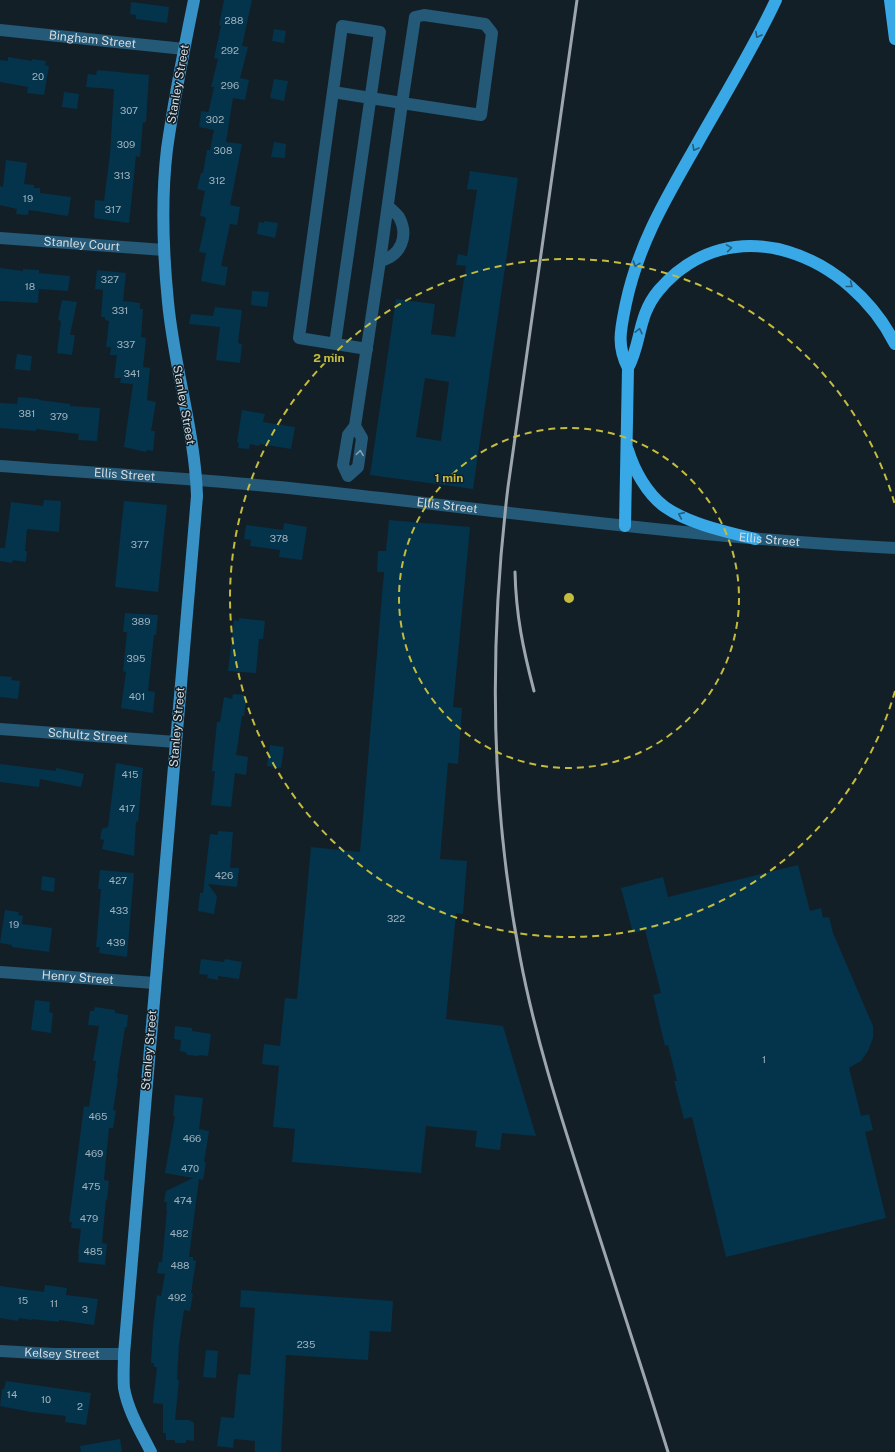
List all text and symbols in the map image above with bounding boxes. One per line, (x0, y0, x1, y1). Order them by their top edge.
house number: 288 (225, 14, 243, 26)
street label: Bingham Street (48, 28, 137, 51)
one-way arrow (756, 30, 763, 38)
street label: Stanley Street (164, 43, 192, 125)
house number: 292 (221, 44, 239, 56)
house number: 20 (32, 70, 44, 82)
house number: 296 (221, 79, 239, 91)
house number: 307 (120, 104, 138, 116)
house number: 302 (206, 113, 224, 125)
house number: 309 (117, 138, 135, 150)
house number: 308 (214, 144, 232, 156)
one-way arrow (692, 144, 699, 151)
house number: 313 (114, 169, 130, 181)
house number: 312 (209, 174, 225, 186)
house number: 19 (23, 192, 33, 204)
house number: 317 (105, 203, 121, 215)
street label: Stanley Court (43, 234, 121, 254)
one-way arrow (726, 244, 732, 253)
one-way arrow (633, 260, 641, 267)
house number: 327 (101, 273, 119, 285)
house number: 18 (25, 280, 35, 292)
one-way arrow (845, 281, 852, 288)
house number: 331 (112, 304, 128, 316)
one-way arrow (635, 328, 643, 334)
house number: 337 (117, 338, 135, 350)
text: 2 min (313, 351, 345, 365)
street label: Stanley Street (170, 364, 198, 446)
house number: 341 (124, 367, 140, 379)
house number: 381 (19, 407, 35, 419)
house number: 379 (50, 410, 68, 422)
one-way arrow (355, 450, 364, 456)
street label: Ellis Street (94, 466, 156, 484)
text: 1 min (435, 471, 463, 485)
street label: Ellis Street (416, 495, 479, 516)
one-way arrow (678, 512, 686, 520)
street label: Ellis Street (738, 530, 801, 549)
house number: 378 (270, 532, 288, 544)
house number: 377 (131, 538, 149, 550)
centre of rings (562, 591, 576, 605)
house number: 389 (132, 615, 150, 627)
house number: 395 (127, 652, 145, 664)
street label: Stanley Street (167, 686, 188, 768)
house number: 401 (129, 690, 145, 702)
street label: Schultz Street (47, 726, 129, 745)
house number: 415 (122, 768, 138, 780)
house number: 417 (119, 802, 135, 814)
house number: 426 (215, 869, 233, 881)
house number: 427 (109, 874, 127, 886)
house number: 433 (110, 904, 128, 916)
house number: 322 (387, 912, 405, 924)
house number: 19 (9, 918, 19, 930)
house number: 439 (107, 936, 125, 948)
street label: Henry Street (41, 968, 115, 987)
street label: Stanley Street (139, 1009, 160, 1091)
house number: 1 (762, 1053, 766, 1065)
house number: 465 (89, 1110, 107, 1122)
house number: 466 (183, 1132, 201, 1144)
house number: 469 (85, 1147, 103, 1159)
house number: 470 (181, 1162, 199, 1174)
house number: 475 (82, 1180, 100, 1192)
house number: 474 (174, 1194, 192, 1206)
house number: 479 (80, 1212, 98, 1224)
house number: 482 (170, 1227, 188, 1239)
house number: 485 (83, 1245, 103, 1257)
house number: 488 (170, 1259, 190, 1271)
house number: 492 (168, 1291, 186, 1303)
house number: 15 (18, 1294, 28, 1306)
house number: 11 (50, 1297, 58, 1309)
house number: 3 (82, 1303, 88, 1315)
house number: 235 (297, 1338, 315, 1350)
street label: Kelsey Street (24, 1345, 100, 1361)
house number: 14 (7, 1388, 17, 1400)
house number: 10 (41, 1393, 51, 1405)
house number: 2 (77, 1400, 83, 1412)

